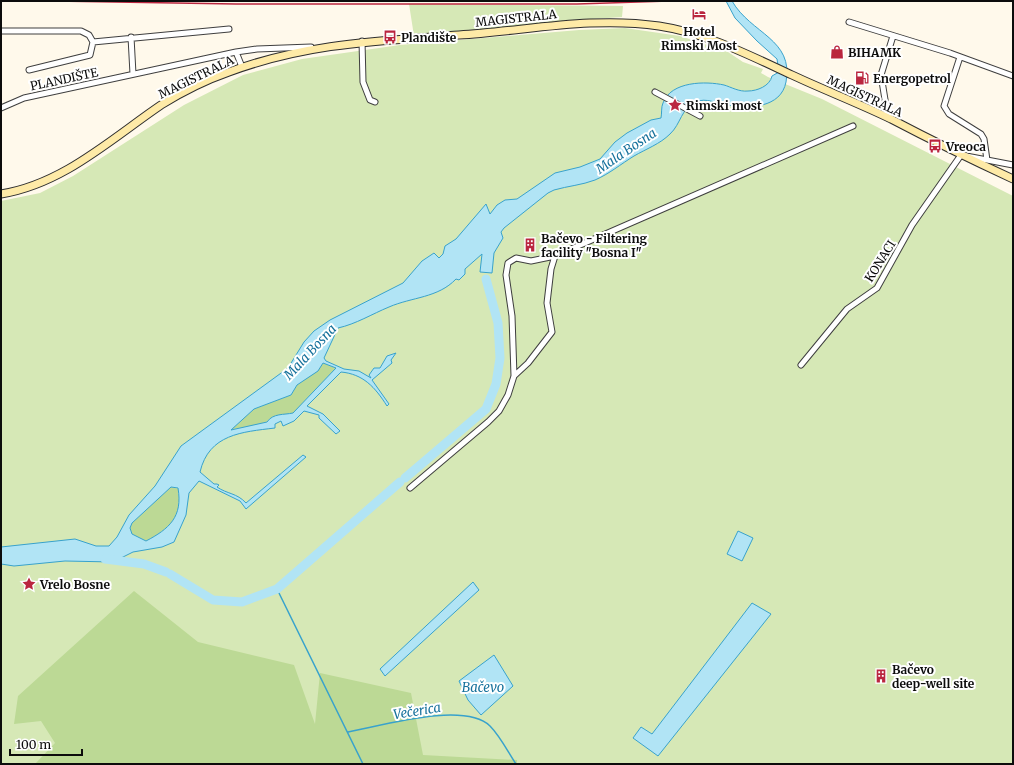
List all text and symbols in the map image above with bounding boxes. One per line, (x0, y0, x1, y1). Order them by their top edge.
street label: MAGISTRALA (474, 6, 558, 30)
hotel icon: Hotel Rimski Most (691, 6, 707, 22)
place label: Hotel Rimski Most (661, 24, 737, 53)
bus stop icon: Plandište (382, 29, 398, 45)
place label: Plandište (401, 30, 457, 45)
shop icon: BIHAMK (829, 44, 845, 60)
place label: BIHAMK (848, 45, 901, 60)
street label: MAGISTRALA (156, 52, 237, 102)
street label: PLANDIŠTE (28, 63, 100, 94)
fuel station icon: Energopetrol (854, 70, 870, 86)
place label: Energopetrol (873, 71, 951, 86)
street label: MAGISTRALA (825, 72, 906, 120)
place icon: Rimski most (667, 97, 683, 113)
place label: Rimski most (686, 98, 762, 113)
water label: Mala Bosna (592, 124, 660, 178)
bus stop icon: Vreoca (927, 138, 943, 154)
place label: Vreoca (945, 139, 986, 154)
place label: Bačevo - Filtering facility "Bosna I" (541, 231, 647, 260)
building icon: Bačevo - Filtering facility "Bosna I" (522, 237, 538, 253)
street label: KONACI (861, 237, 899, 285)
water label: Mala Bosna (279, 321, 340, 384)
place icon: Vrelo Bosne (21, 576, 37, 592)
place label: Vrelo Bosne (39, 577, 111, 592)
place label: Bačevo deep-well site (892, 662, 975, 691)
building icon: Bačevo deep-well site (873, 668, 889, 684)
water label: Bačevo (462, 679, 504, 696)
water label: Večerica (392, 699, 442, 723)
scale bar (10, 731, 82, 757)
text: 100 m (16, 737, 51, 752)

